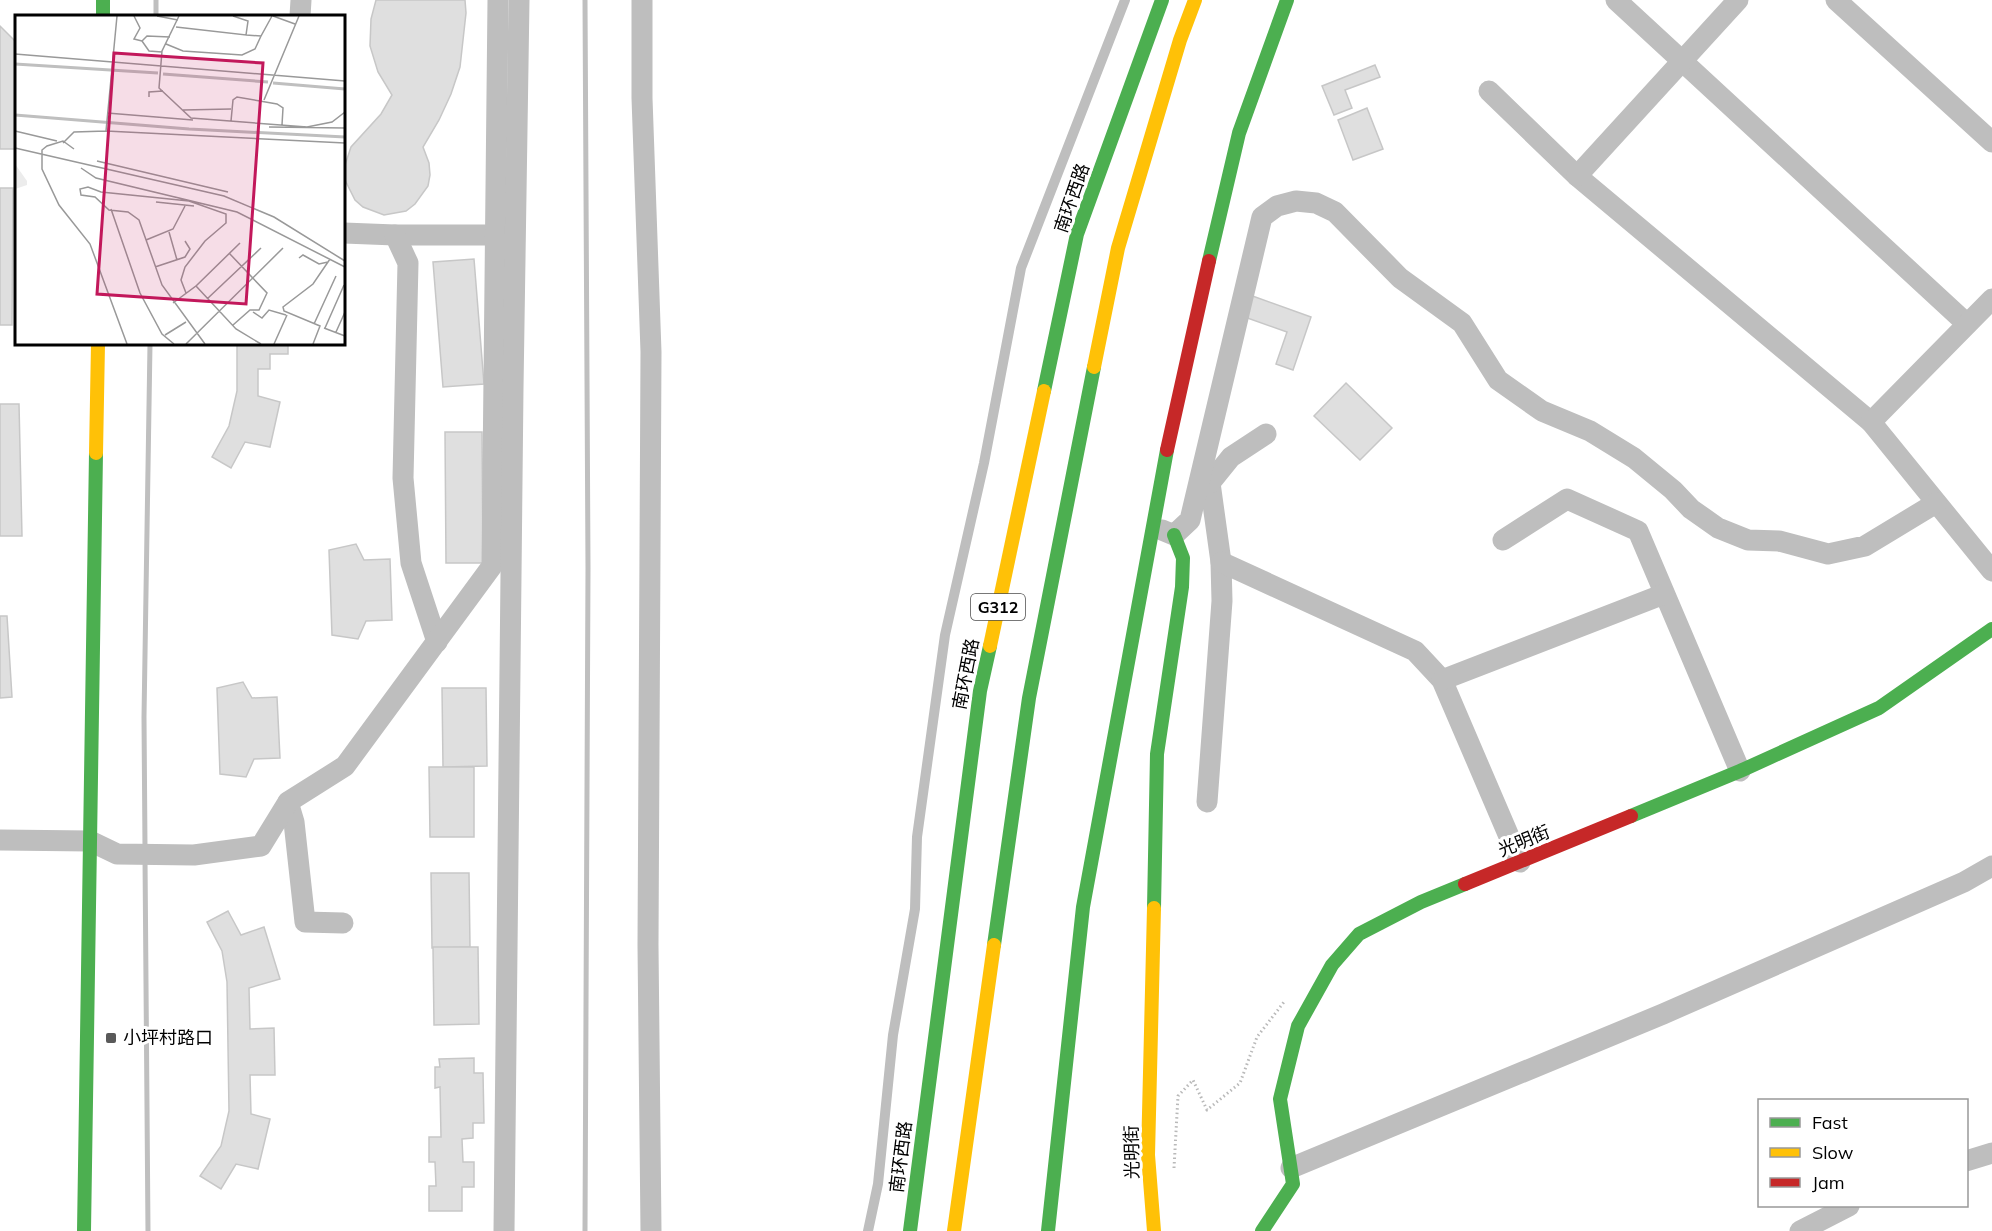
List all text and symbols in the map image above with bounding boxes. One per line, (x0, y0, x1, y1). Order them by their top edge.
inset map (15, 15, 345, 345)
street label: 南环西路 (1049, 160, 1094, 236)
road number: G312 (971, 594, 1025, 620)
street label: 南环西路 (947, 636, 984, 711)
street label: 光明街 (1494, 820, 1553, 861)
place label: 小坪村路口 (123, 1026, 213, 1049)
marker: 小坪村路口 (104, 1031, 118, 1045)
legend (1758, 1099, 1968, 1207)
text: Fast (1812, 1111, 1848, 1134)
street label: 南环西路 (885, 1120, 916, 1194)
street label: 光明街 (1120, 1125, 1143, 1179)
text: Slow (1812, 1141, 1854, 1164)
text: Jam (1812, 1171, 1845, 1194)

